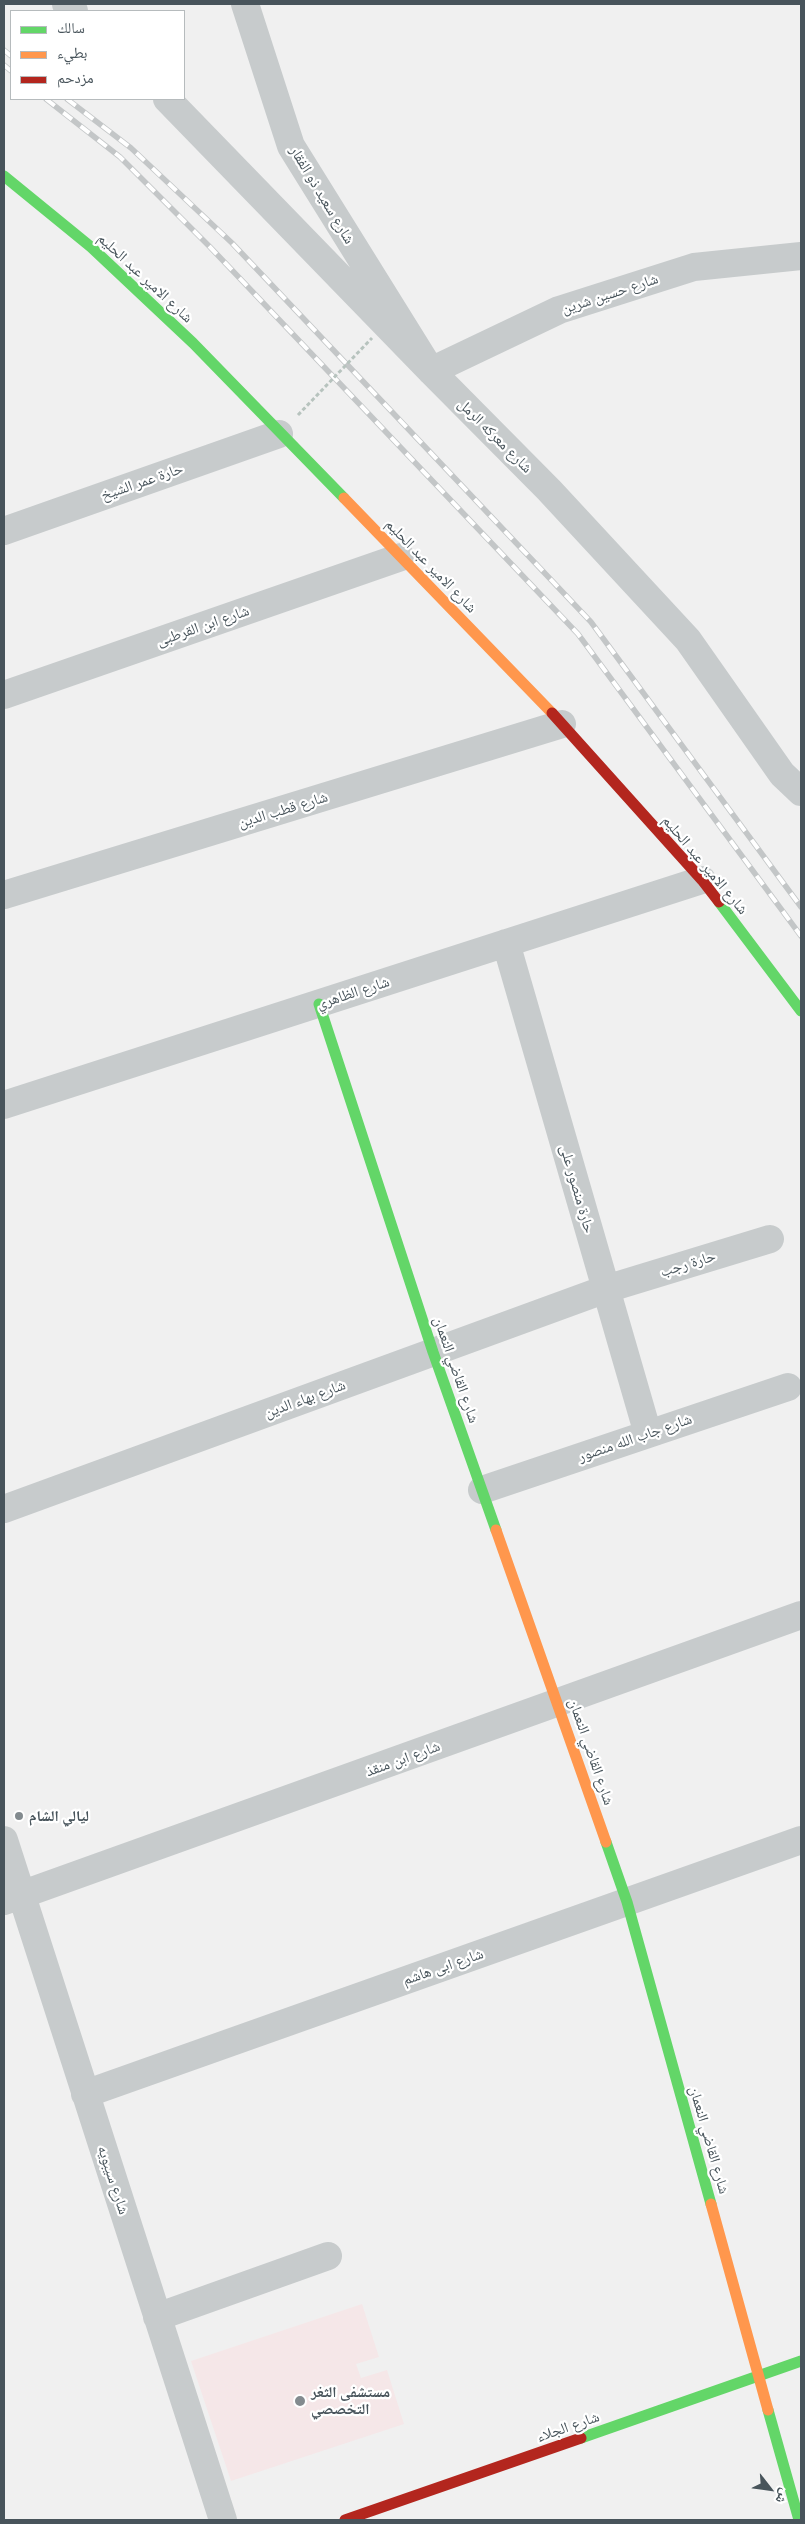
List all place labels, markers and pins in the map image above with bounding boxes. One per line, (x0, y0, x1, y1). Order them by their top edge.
place label: ليالي الشام (29, 1807, 89, 1825)
marker: ليالي الشام (13, 1810, 25, 1822)
place label: مستشفى الثغر التخصصي (311, 2383, 390, 2418)
marker: مستشفى الثغر التخصصي (293, 2394, 307, 2408)

